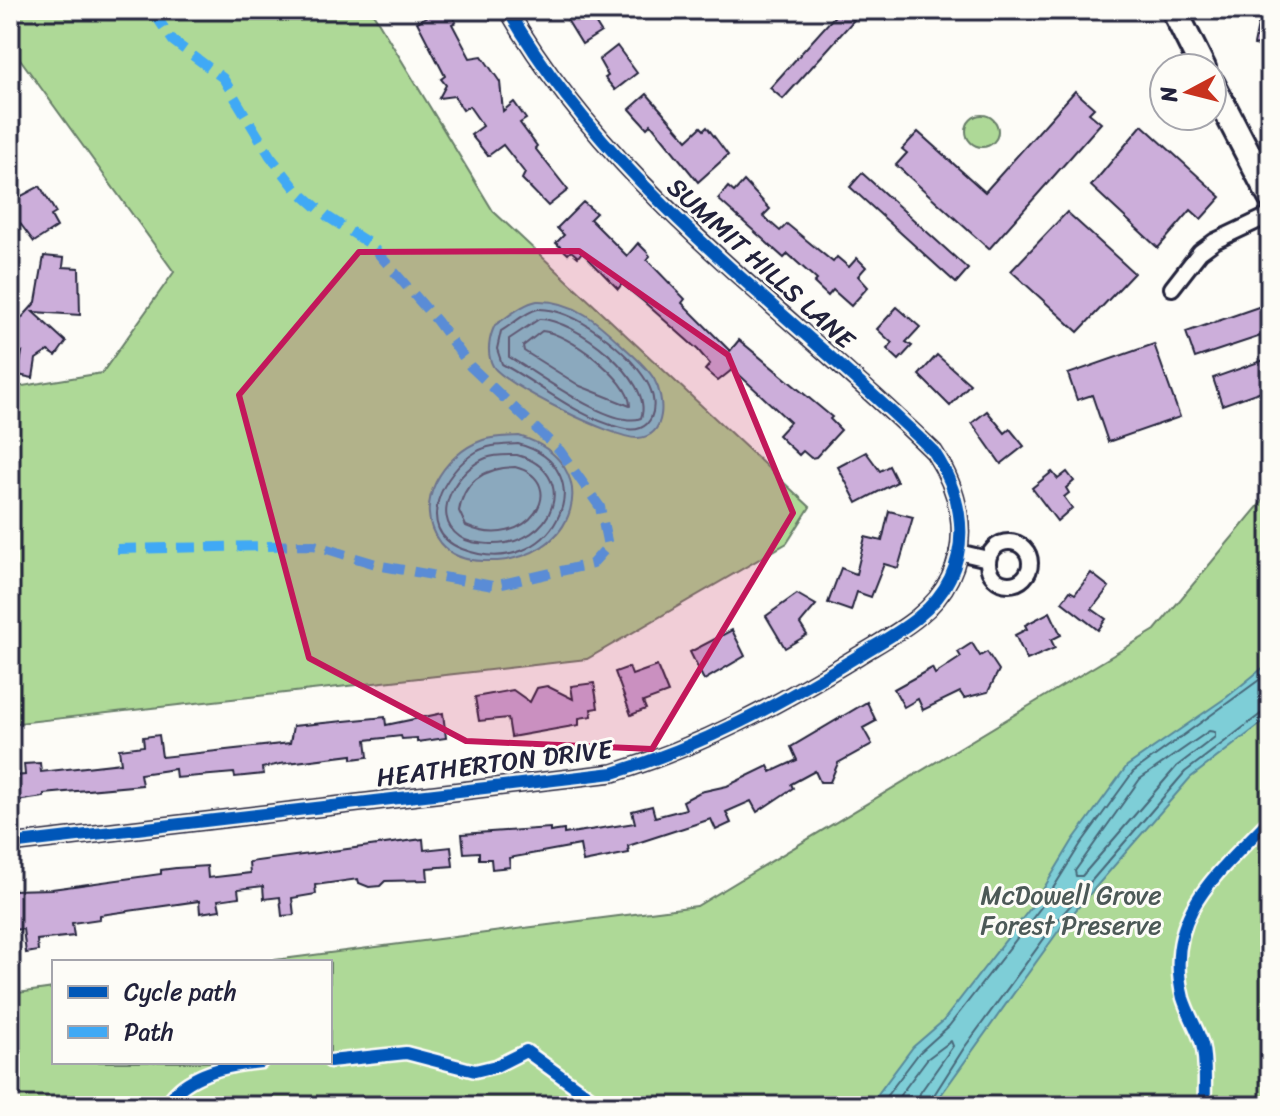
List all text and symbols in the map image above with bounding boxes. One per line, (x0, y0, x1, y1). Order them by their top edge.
north arrow (1148, 52, 1228, 132)
text: N (1148, 84, 1189, 105)
street label: SUMMIT HILLS LANE (656, 165, 867, 362)
street label: HEATHERTON DRIVE (374, 726, 616, 800)
park label: McDowell Grove Forest Preserve (980, 872, 1162, 948)
legend (52, 960, 332, 1064)
text: Cycle path (124, 971, 237, 1013)
text: Path (124, 1011, 174, 1053)

